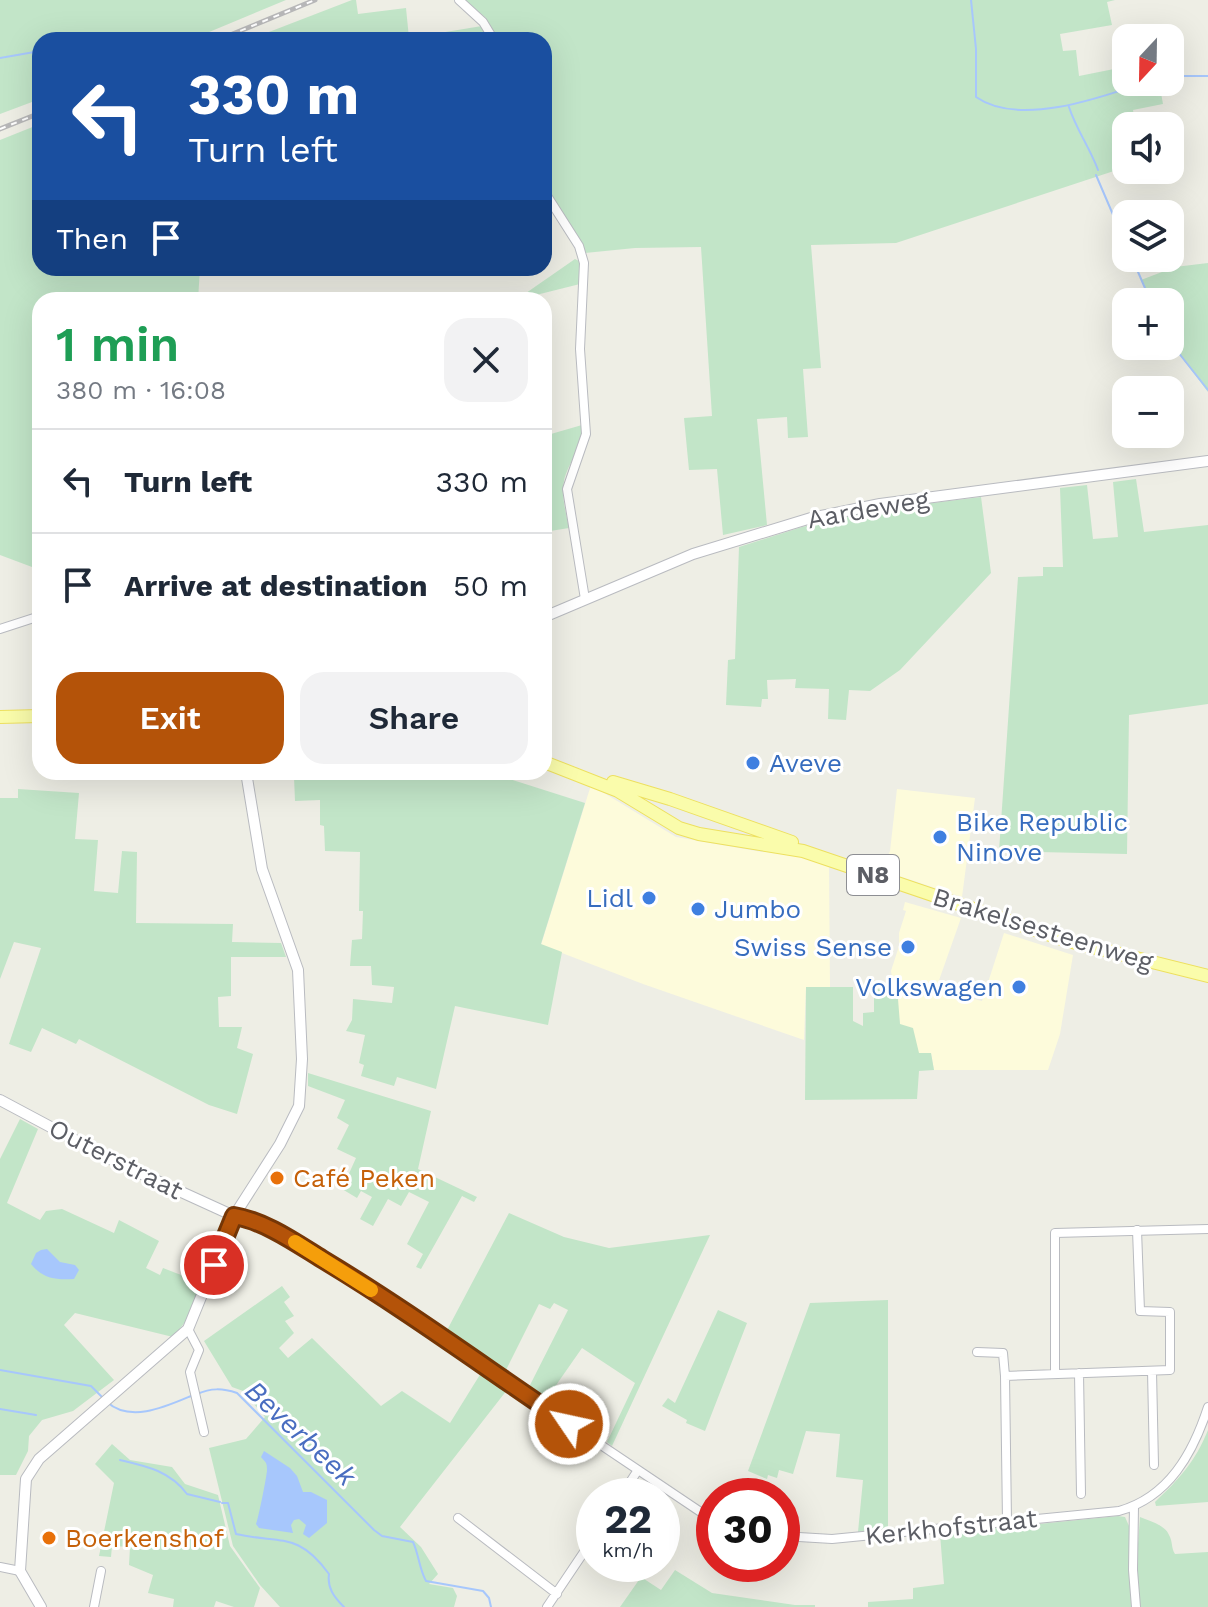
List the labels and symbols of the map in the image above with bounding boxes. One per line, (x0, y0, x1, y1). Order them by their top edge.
north arrow (1112, 24, 1184, 96)
street label: Aardeweg (805, 484, 931, 534)
place label: Aveve (769, 748, 842, 778)
marker: Aveve (744, 754, 762, 772)
place label: Bike Republic Ninove (956, 807, 1128, 867)
marker: Bike Republic Ninove (931, 828, 949, 846)
road number: N8 (847, 855, 899, 895)
street label: Brakelsesteenweg (929, 881, 1157, 977)
place label: Lidl (586, 883, 633, 913)
marker: Lidl (640, 889, 658, 907)
place label: Jumbo (714, 894, 801, 924)
marker: Jumbo (689, 900, 707, 918)
place label: Swiss Sense (734, 932, 892, 962)
marker: Swiss Sense (899, 938, 917, 956)
place label: Volkswagen (855, 972, 1003, 1002)
marker: Volkswagen (1010, 978, 1028, 996)
street label: Outerstraat (44, 1112, 188, 1206)
place label: Café Peken (293, 1163, 435, 1193)
marker: Café Peken (268, 1169, 286, 1187)
pin (180, 1231, 248, 1299)
water label: Beverbeek (238, 1374, 363, 1493)
position arrow (527, 1382, 611, 1466)
speed limit sign: 30 (696, 1478, 800, 1582)
street label: Kerkhofstraat (864, 1503, 1039, 1551)
place label: Boerkenshof (65, 1523, 224, 1553)
marker: Boerkenshof (40, 1529, 58, 1547)

